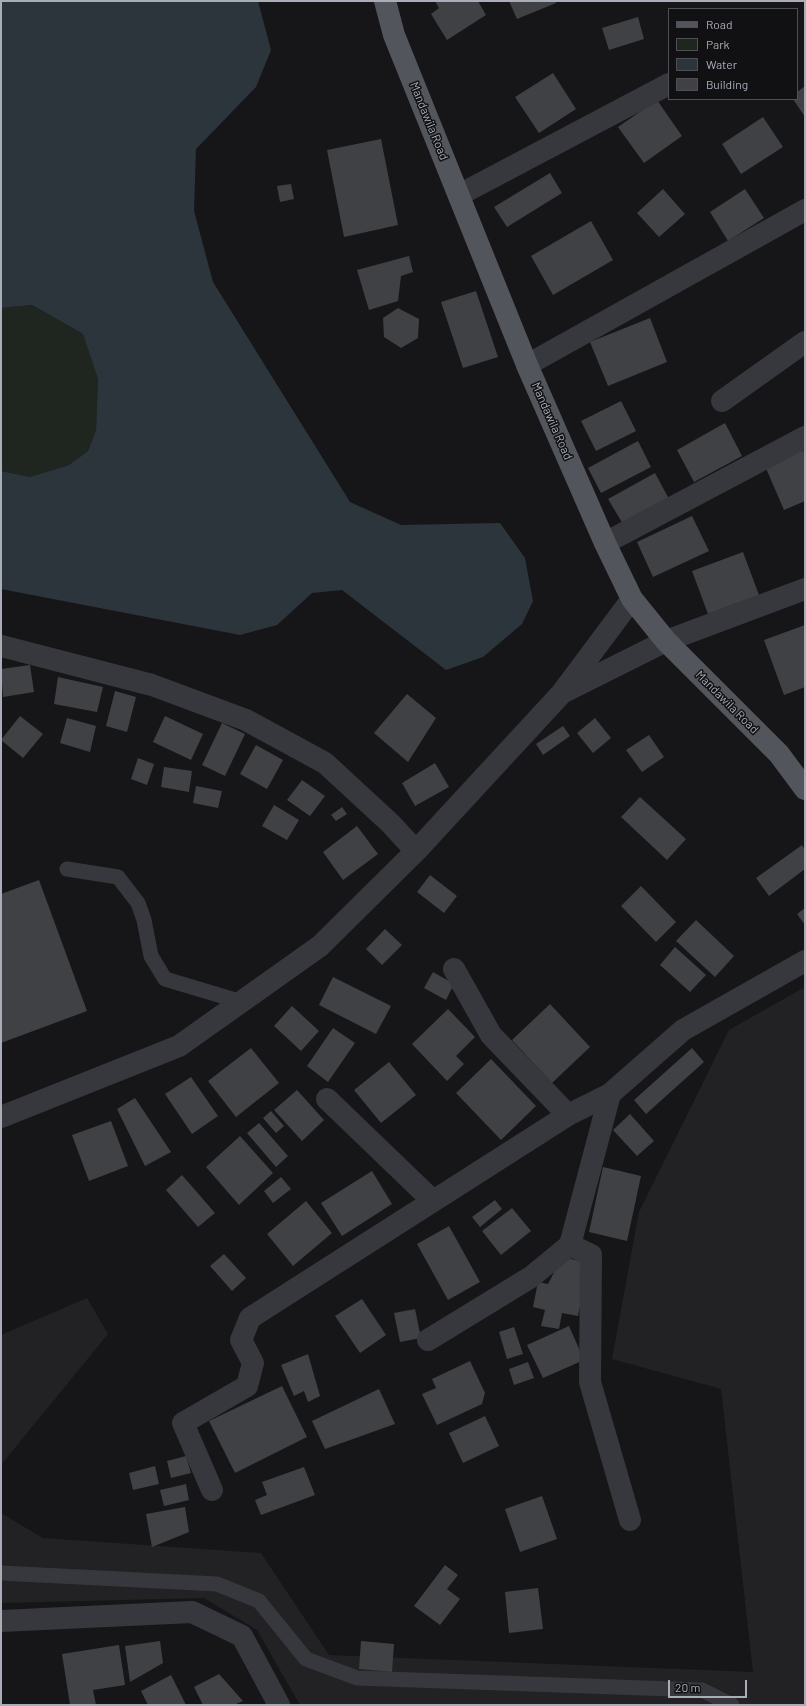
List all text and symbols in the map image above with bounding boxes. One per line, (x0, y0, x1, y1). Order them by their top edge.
legend (668, 8, 798, 100)
text: Road (706, 17, 733, 31)
text: Park (706, 37, 730, 51)
text: Water (706, 57, 737, 71)
text: Building (706, 77, 748, 91)
street label: Mandawila Road (407, 80, 451, 162)
street label: Mandawila Road (528, 380, 576, 462)
street label: Mandawila Road (692, 667, 762, 737)
scale bar (670, 1672, 749, 1698)
text: 20 m (675, 1680, 701, 1694)

